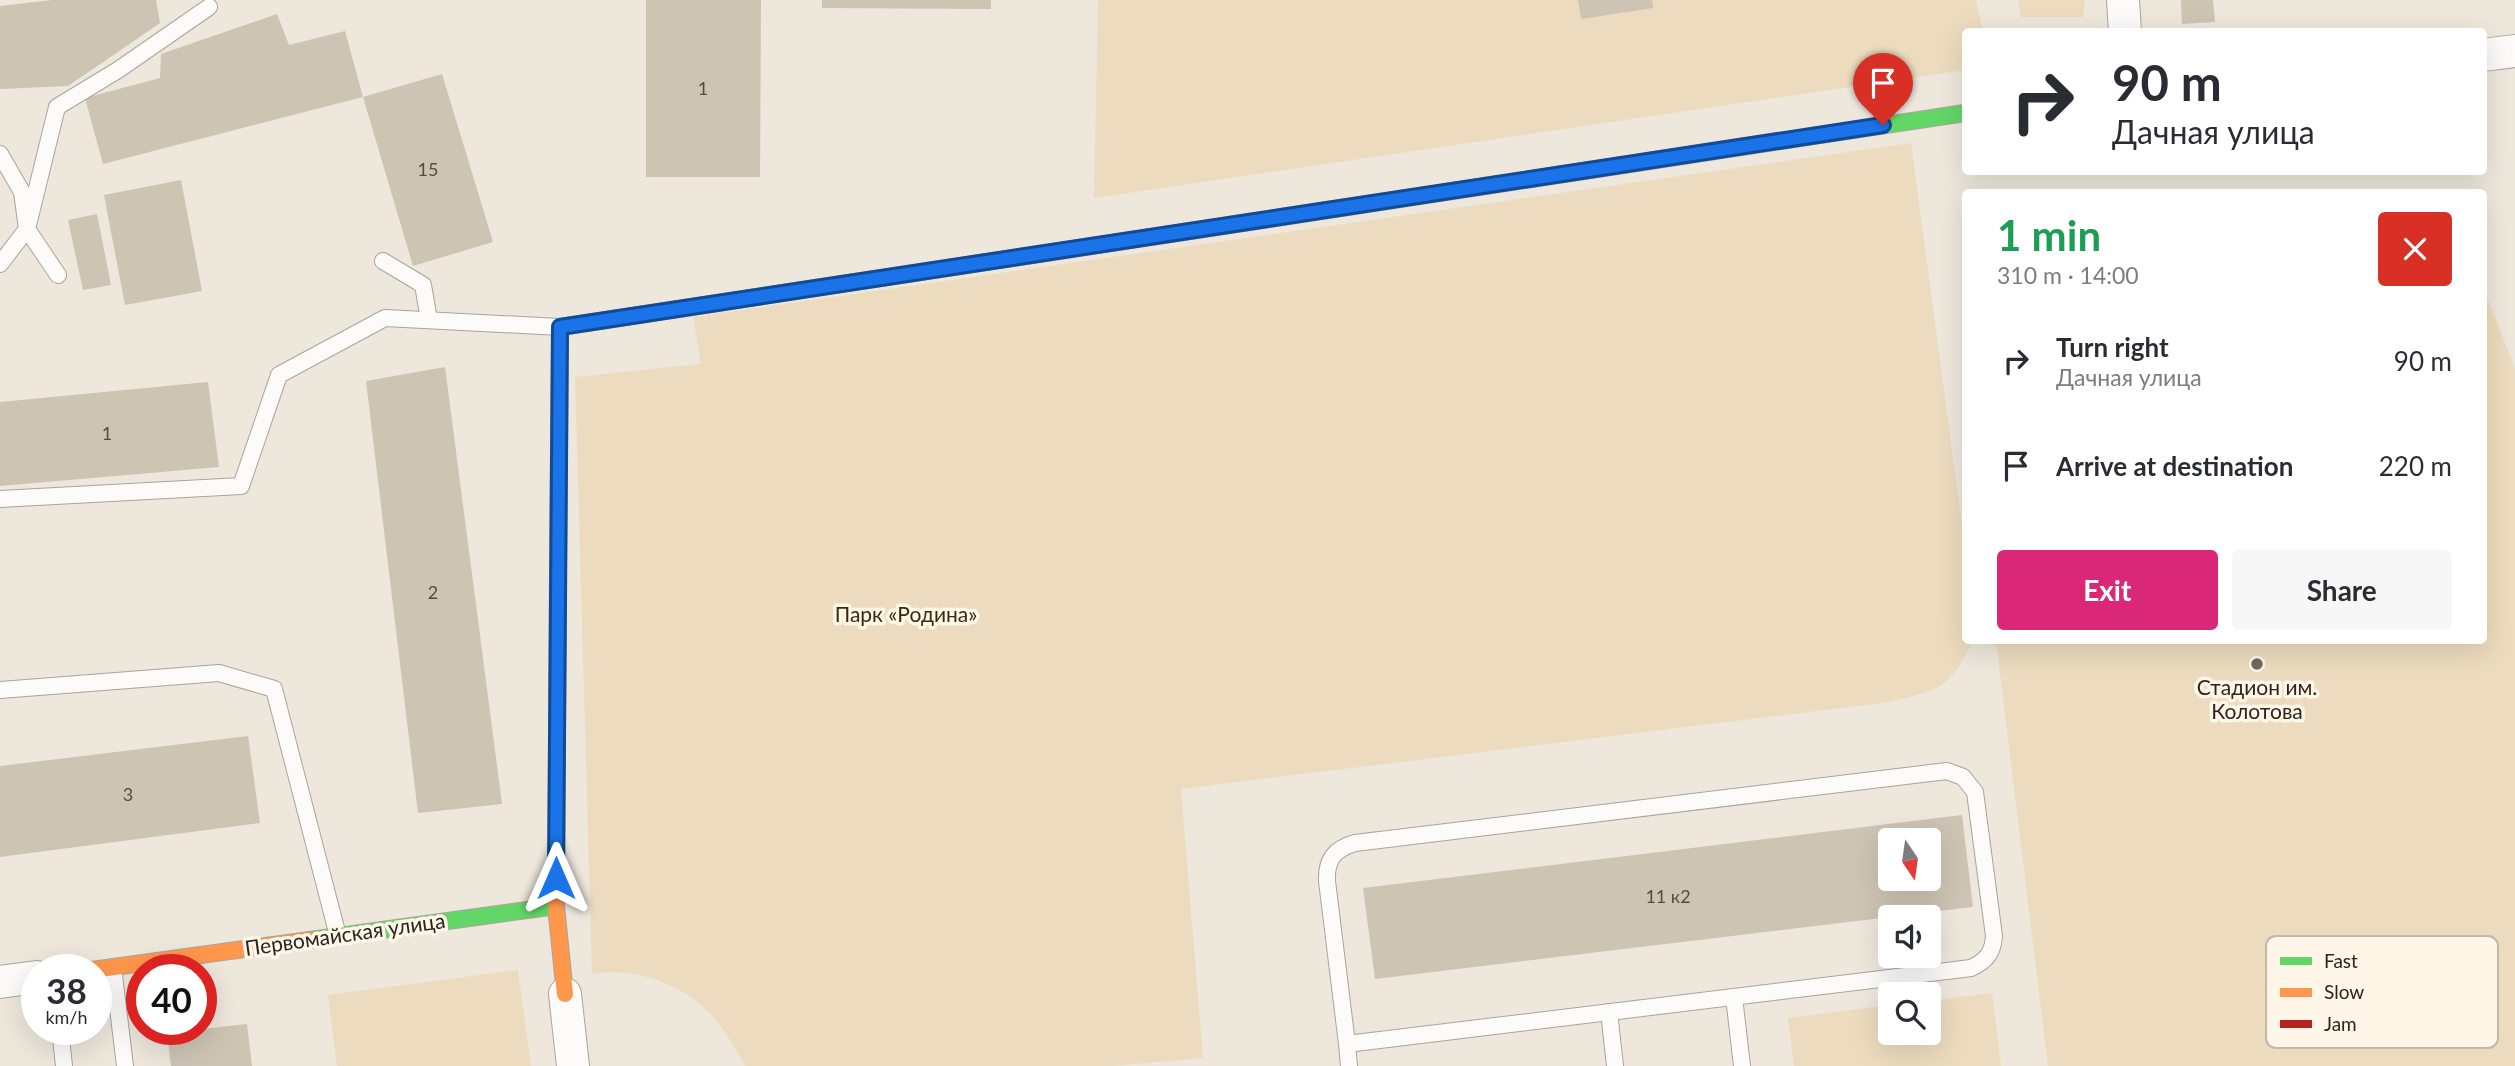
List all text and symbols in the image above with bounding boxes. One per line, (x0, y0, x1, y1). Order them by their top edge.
pin (1853, 53, 1913, 125)
text: 90 m (2112, 53, 2222, 111)
icon: right (1997, 56, 2088, 147)
icon: arrive (1864, 64, 1902, 102)
house number: 1 (698, 77, 708, 99)
text: Дачная улица (2112, 112, 2315, 151)
house number: 15 (418, 158, 438, 180)
text: 1 min (1997, 210, 2101, 260)
button: close (2378, 212, 2452, 286)
text: 310 m · 14:00 (1997, 261, 2139, 289)
text: Turn right (2056, 331, 2169, 363)
icon: right (1997, 342, 2035, 380)
text: 90 m (2394, 345, 2452, 377)
text: Дачная улица (2056, 363, 2202, 391)
house number: 1 (102, 422, 112, 444)
icon: arrive (1997, 447, 2035, 485)
text: Arrive at destination (2056, 450, 2293, 482)
text: 220 m (2379, 450, 2452, 482)
button: Exit (1997, 550, 2218, 630)
button: Share (2232, 550, 2452, 630)
house number: 2 (428, 581, 438, 603)
park label: Парк «Родина» (835, 601, 977, 626)
marker: Стадион им. Колотова (2249, 656, 2265, 672)
place label: Стадион им. Колотова (2197, 674, 2317, 723)
house number: 3 (123, 783, 133, 805)
north arrow (1878, 828, 1941, 891)
map controls (1878, 828, 1941, 1045)
position arrow (519, 841, 593, 915)
house number: 11 к2 (1645, 885, 1691, 907)
button: sound (1878, 905, 1941, 968)
street label: Первомайская улица (243, 907, 447, 960)
legend (2266, 936, 2498, 1048)
text: Fast (2324, 949, 2358, 972)
speed limit sign: 40 (126, 954, 217, 1045)
text: 38 (46, 969, 87, 1011)
text: Slow (2324, 980, 2364, 1003)
button: search (1878, 982, 1941, 1045)
text: km/h (45, 1006, 88, 1028)
text: Jam (2324, 1012, 2357, 1035)

